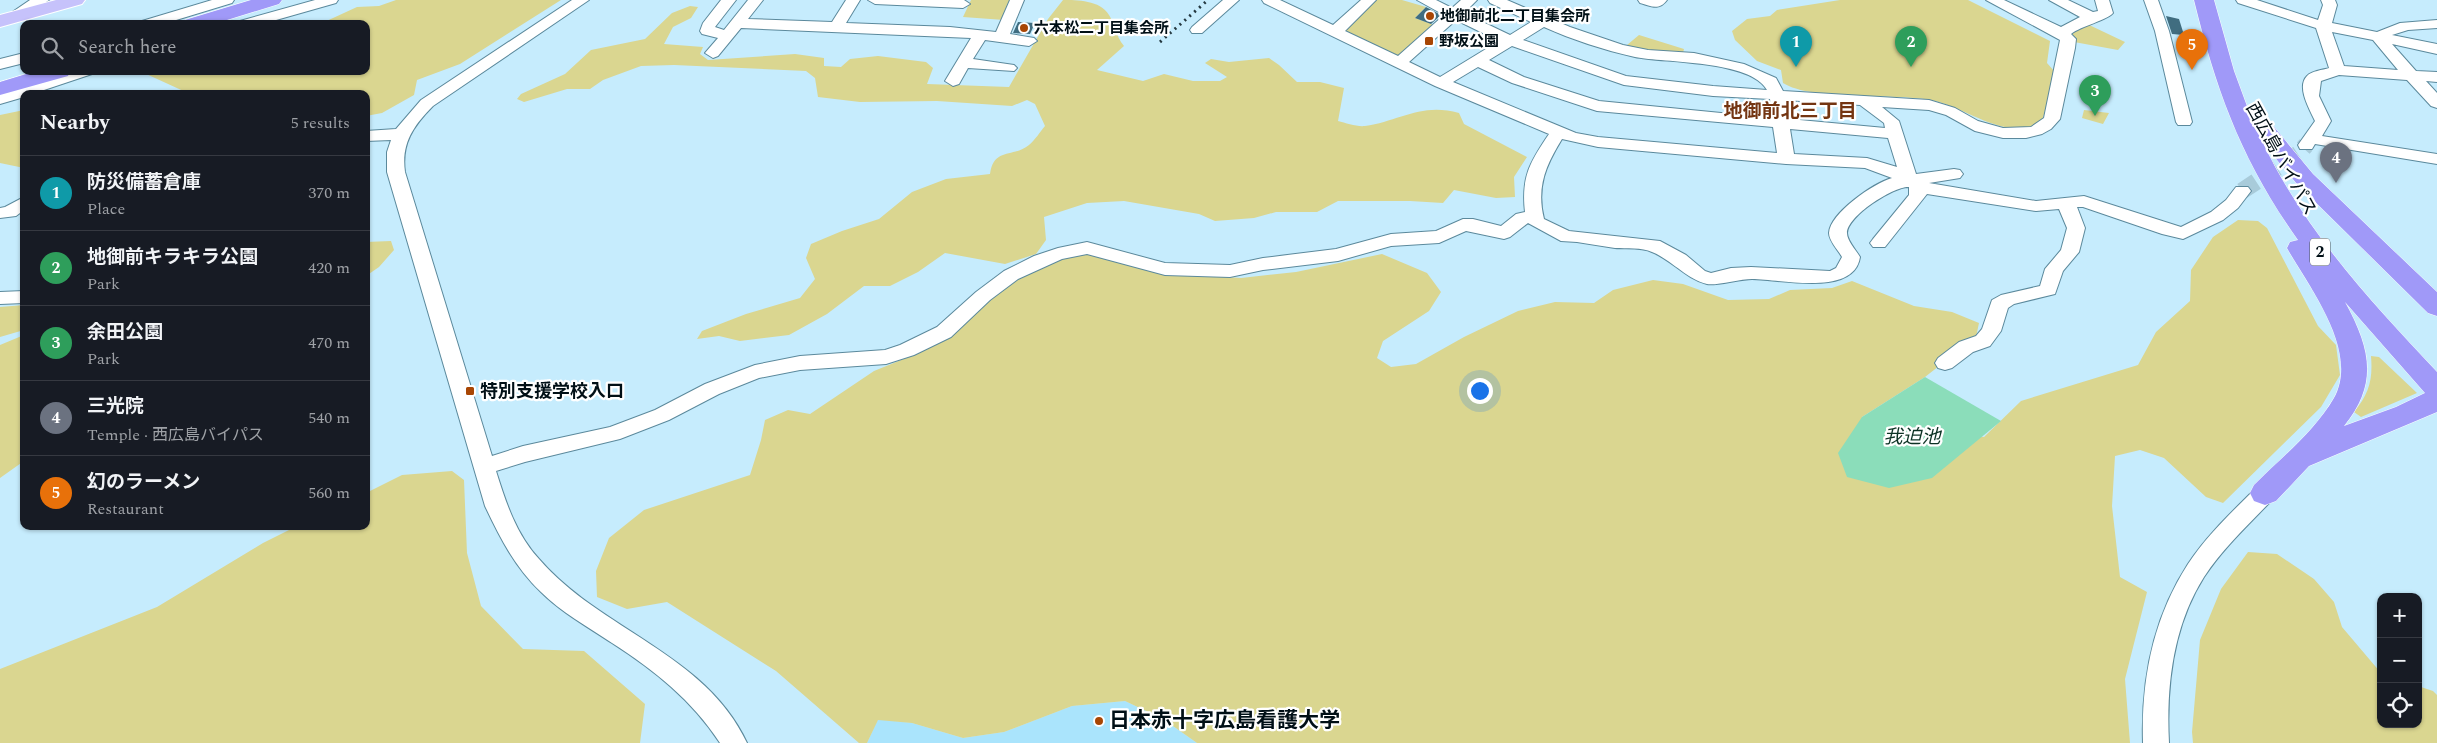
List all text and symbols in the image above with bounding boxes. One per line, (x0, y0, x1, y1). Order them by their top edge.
place label: 地御前北二丁目集会所 (1440, 5, 1590, 28)
marker: 地御前北二丁目集会所 (1424, 10, 1436, 22)
place label: 六本松二丁目集会所 (1034, 17, 1169, 40)
search box (20, 20, 370, 75)
marker: 六本松二丁目集会所 (1018, 22, 1030, 34)
pin: 1 (1780, 26, 1812, 67)
pin: 2 (1895, 26, 1927, 67)
pin: 5 (2176, 29, 2208, 70)
place label: 野坂公園 (1439, 30, 1499, 53)
text: Search here (78, 33, 177, 62)
icon: search (38, 34, 66, 62)
marker: 野坂公園 (1423, 35, 1435, 47)
pin: 3 (2079, 75, 2111, 116)
district label: 地御前北三丁目 (1723, 97, 1857, 126)
street label: 西広島バイパス (2239, 98, 2323, 220)
text: Nearby (40, 107, 110, 139)
text: 5 results (291, 111, 350, 135)
pin: 4 (2320, 142, 2352, 183)
text: 防災備蓄倉庫 (87, 168, 201, 197)
text: 1 (52, 181, 60, 205)
text: 370 m (308, 181, 350, 205)
text: Place (87, 197, 125, 221)
road number: 2 (2310, 238, 2330, 266)
text: 地御前キラキラ公園 (87, 243, 258, 272)
text: 2 (52, 256, 60, 280)
text: 420 m (308, 256, 350, 280)
text: Park (87, 272, 120, 296)
text: 余田公園 (87, 318, 163, 347)
text: 3 (52, 331, 60, 355)
text: 470 m (308, 331, 350, 355)
text: Park (87, 347, 120, 371)
place label: 特別支援学校入口 (480, 378, 624, 405)
your location (1467, 378, 1493, 404)
marker: 特別支援学校入口 (464, 385, 476, 397)
text: 三光院 (87, 392, 144, 421)
text: 4 (52, 406, 60, 430)
text: 540 m (308, 406, 350, 430)
text: Temple · 西広島バイパス (87, 423, 264, 447)
water label: 我迫池 (1883, 423, 1942, 452)
text: 幻のラーメン (87, 468, 200, 497)
text: 5 (52, 481, 60, 505)
text: 560 m (308, 481, 350, 505)
text: Restaurant (87, 497, 164, 521)
map controls (2377, 593, 2422, 728)
button: + (2377, 593, 2422, 638)
button: − (2377, 638, 2422, 683)
button: locate (2377, 683, 2422, 728)
place label: 日本赤十字広島看護大学 (1109, 705, 1340, 737)
marker: 日本赤十字広島看護大学 (1093, 715, 1105, 727)

